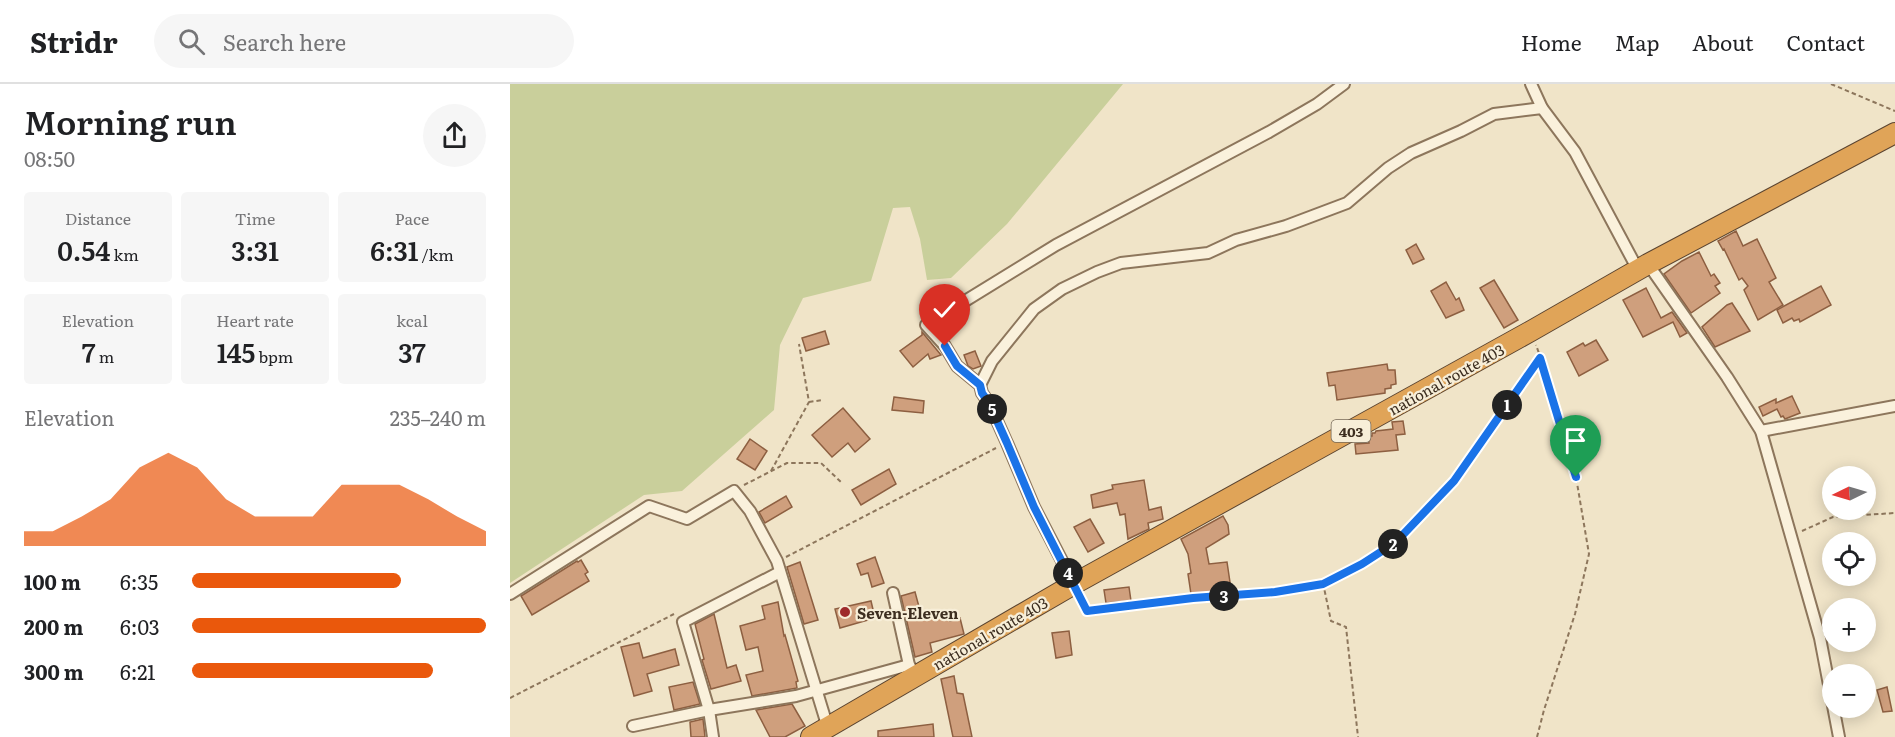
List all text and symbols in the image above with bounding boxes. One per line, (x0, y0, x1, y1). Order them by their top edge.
search box (154, 14, 574, 68)
text: Stridr (30, 20, 118, 62)
icon: search (175, 25, 208, 58)
text: Search here (223, 25, 346, 58)
text: Home (1521, 26, 1582, 57)
text: Map (1615, 26, 1659, 57)
text: About (1692, 26, 1754, 57)
text: Contact (1787, 26, 1865, 57)
text: Morning run (24, 96, 237, 145)
button: share (423, 104, 486, 167)
text: 08:50 (24, 143, 75, 173)
text: Distance (65, 206, 131, 230)
text: Time (235, 206, 275, 230)
text: Pace (395, 206, 429, 230)
text: 0.54 (57, 230, 110, 269)
text: 3:31 (231, 230, 279, 269)
text: 6:31 (370, 230, 418, 269)
text: km (110, 242, 139, 266)
text: /km (418, 242, 454, 266)
pin (919, 284, 970, 346)
icon: check (928, 293, 961, 326)
text: Elevation (62, 308, 134, 332)
text: Heart rate (216, 308, 294, 332)
text: kcal (396, 308, 428, 332)
text: 7 (82, 332, 96, 371)
text: 145 (217, 332, 255, 371)
text: 37 (398, 332, 426, 371)
street label: national route 403 (1384, 338, 1508, 420)
text: m (96, 344, 114, 368)
text: bpm (255, 344, 293, 368)
pin: 1 (1492, 390, 1522, 420)
text: 1 (1504, 393, 1510, 417)
pin: 5 (977, 394, 1007, 424)
text: 5 (988, 397, 996, 421)
text: Elevation (24, 402, 114, 432)
text: 235–240 m (390, 402, 486, 432)
pin (1550, 415, 1601, 477)
road number: 403 (1332, 420, 1370, 442)
icon: arrive (1559, 424, 1592, 457)
north arrow (1822, 466, 1876, 520)
map controls (1822, 466, 1876, 718)
pin: 2 (1378, 529, 1408, 559)
text: 2 (1389, 532, 1397, 556)
button: locate (1822, 532, 1876, 586)
pin: 4 (1053, 558, 1083, 588)
text: 4 (1063, 561, 1073, 585)
text: 100 m (24, 566, 81, 596)
text: 6:35 (120, 566, 158, 596)
pin: 3 (1209, 581, 1239, 611)
text: 3 (1220, 584, 1228, 608)
street label: national route 403 (928, 591, 1052, 675)
button: + (1822, 598, 1876, 652)
place label: Seven-Eleven (857, 601, 959, 624)
marker: Seven-Eleven (838, 605, 852, 619)
text: 200 m (24, 611, 83, 641)
text: 6:03 (120, 611, 160, 641)
text: 300 m (24, 656, 84, 686)
text: 6:21 (120, 656, 155, 686)
button: − (1822, 664, 1876, 718)

